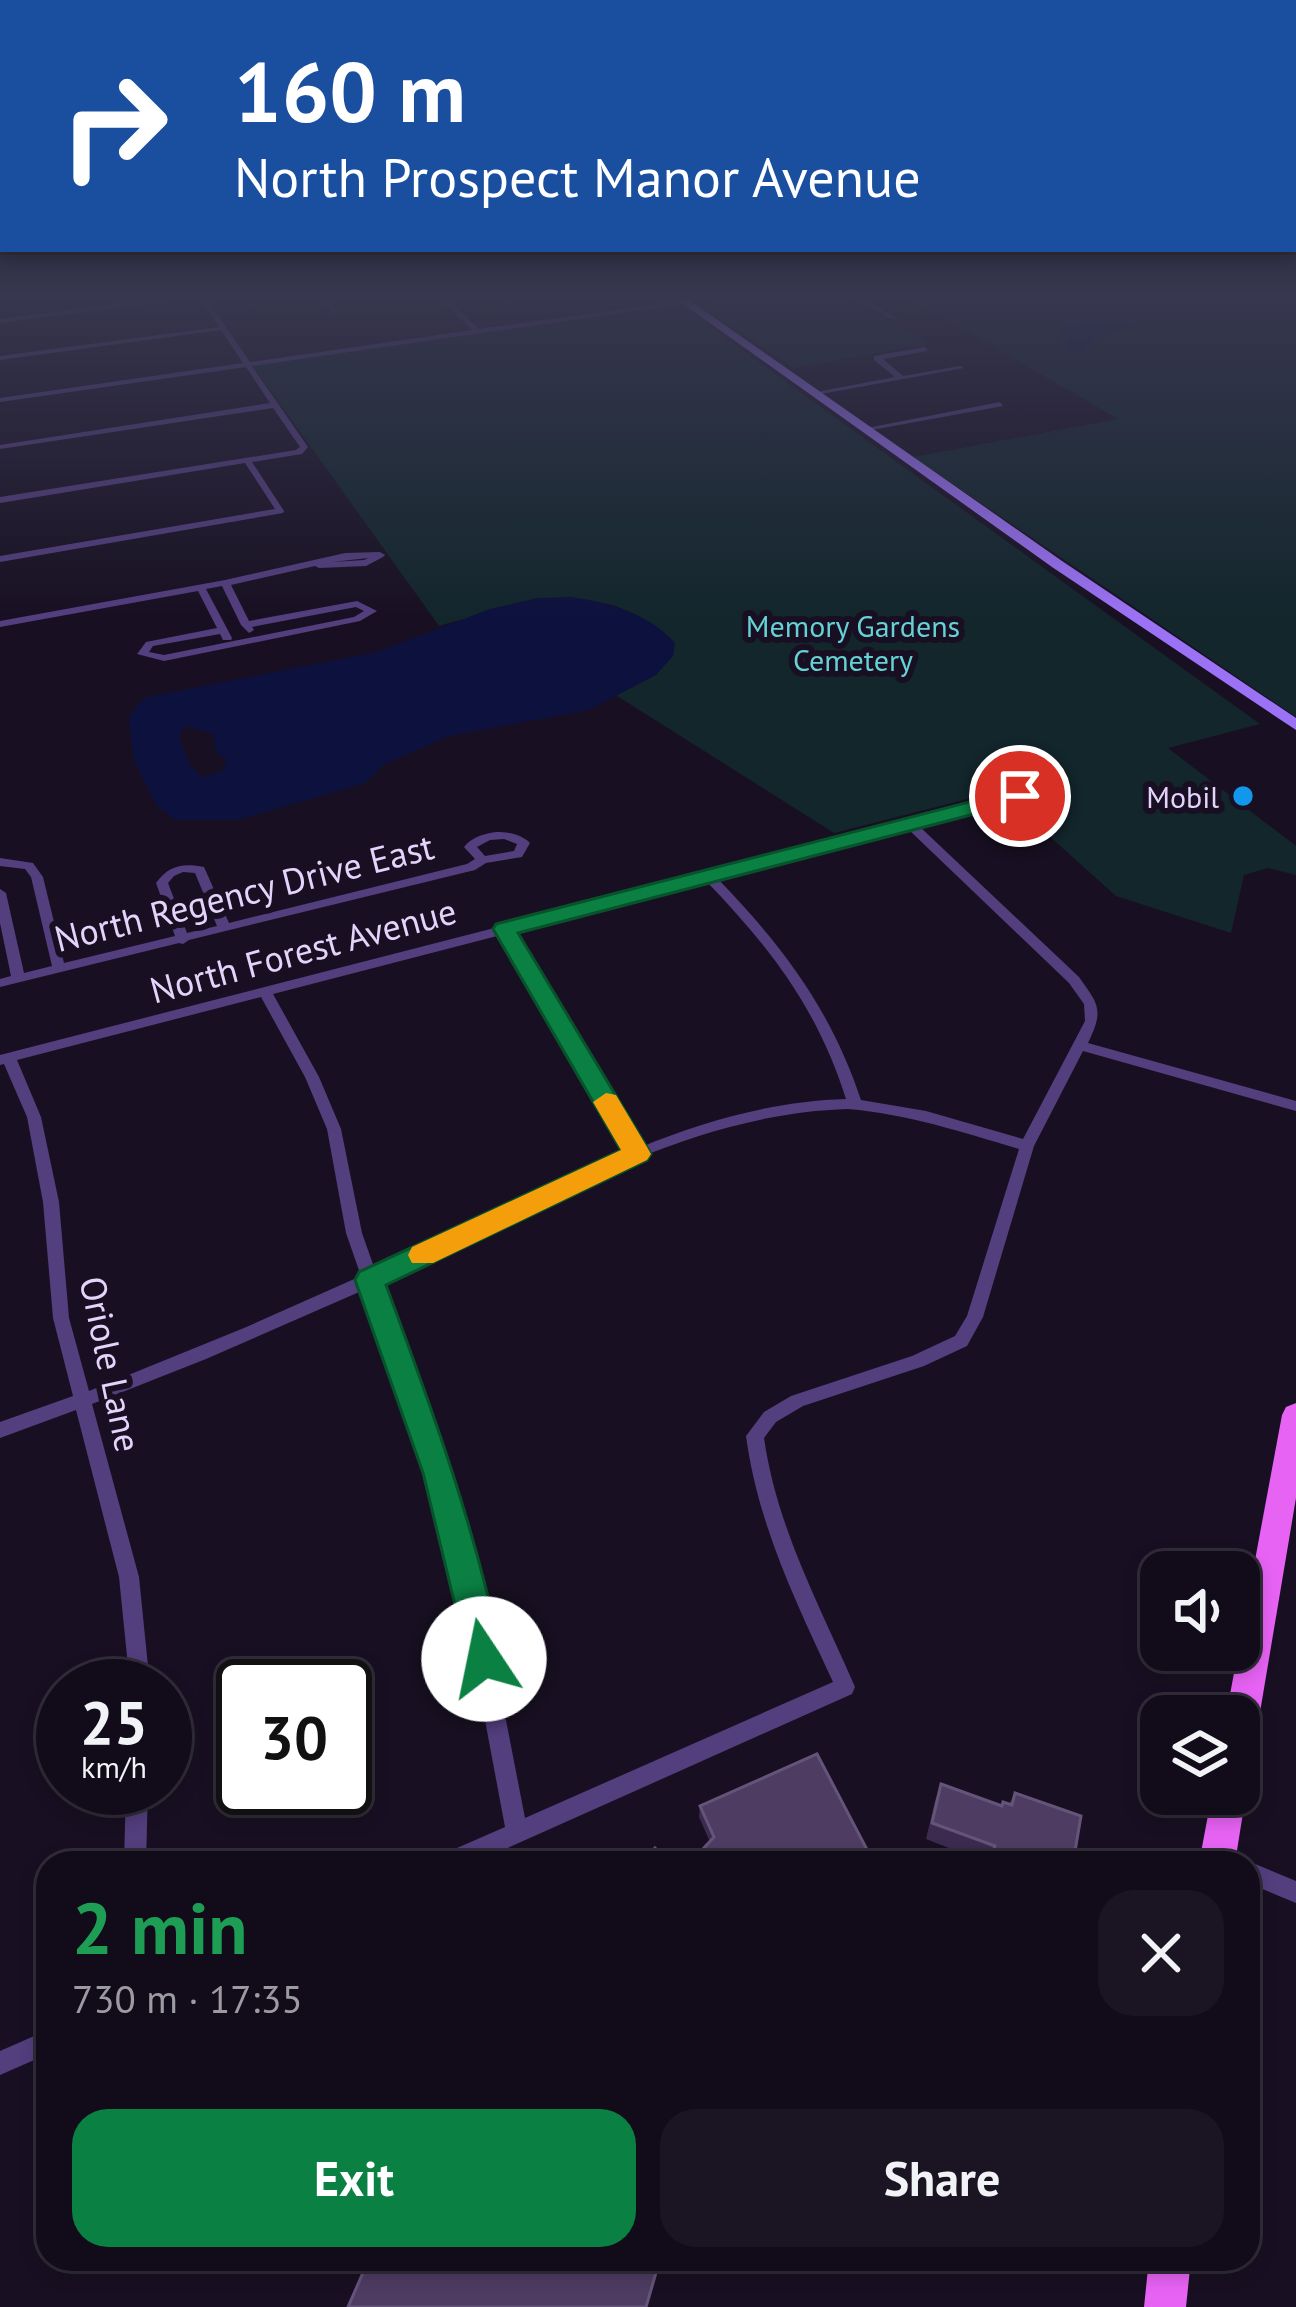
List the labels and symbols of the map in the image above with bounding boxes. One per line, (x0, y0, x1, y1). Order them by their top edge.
park label: Memory Gardens Cemetery (746, 606, 960, 679)
pin (969, 745, 1071, 847)
place label: Mobil (1146, 777, 1219, 816)
marker: Mobil (1230, 783, 1256, 809)
street label: North Regency Drive East (50, 822, 438, 962)
street label: North Forest Avenue (145, 887, 461, 1013)
street label: Oriole Lane (70, 1272, 152, 1456)
position arrow (421, 1596, 547, 1722)
speed limit sign: 30 (216, 1659, 372, 1815)

